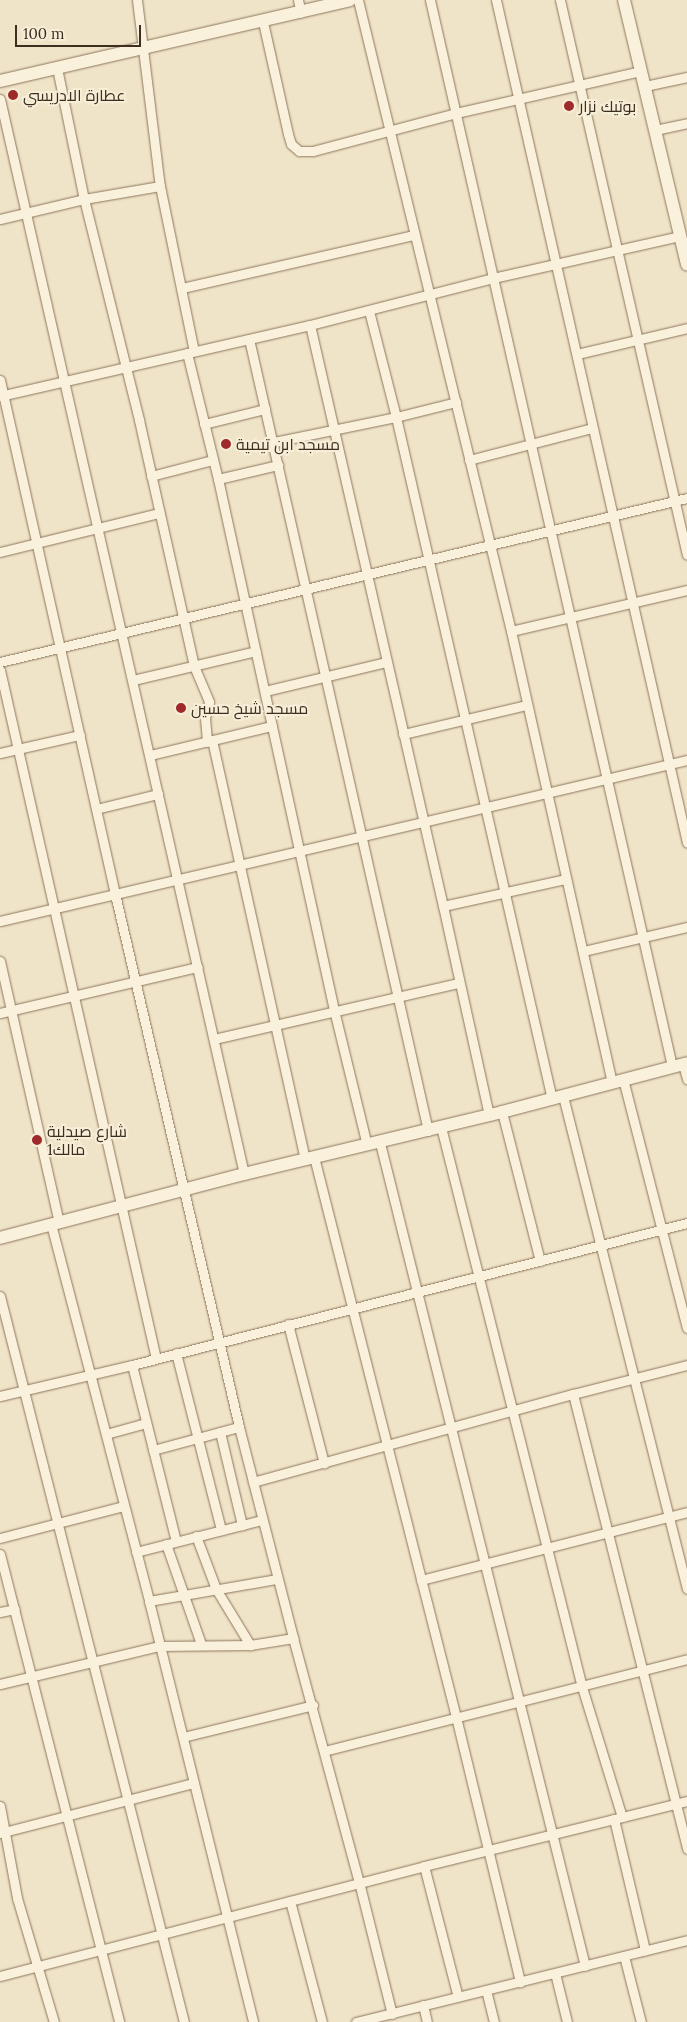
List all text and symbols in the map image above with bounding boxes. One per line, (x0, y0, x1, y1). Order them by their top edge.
scale bar (18, 15, 144, 47)
text: 100 m (23, 24, 64, 43)
place label: عطارة الادريسي (23, 85, 125, 105)
marker: عطارة الادريسي (7, 89, 19, 101)
place label: بوتيك نزار (579, 96, 636, 116)
marker: بوتيك نزار (563, 100, 575, 112)
place label: مسجد ابن تيمية (236, 434, 340, 454)
marker: مسجد ابن تيمية (220, 438, 232, 450)
place label: مسجد شيخ حسين (191, 698, 308, 718)
marker: مسجد شيخ حسين (175, 702, 187, 714)
place label: شارع صيدلية مالك1 (47, 1121, 127, 1159)
marker: شارع صيدلية مالك1 (31, 1134, 43, 1146)

